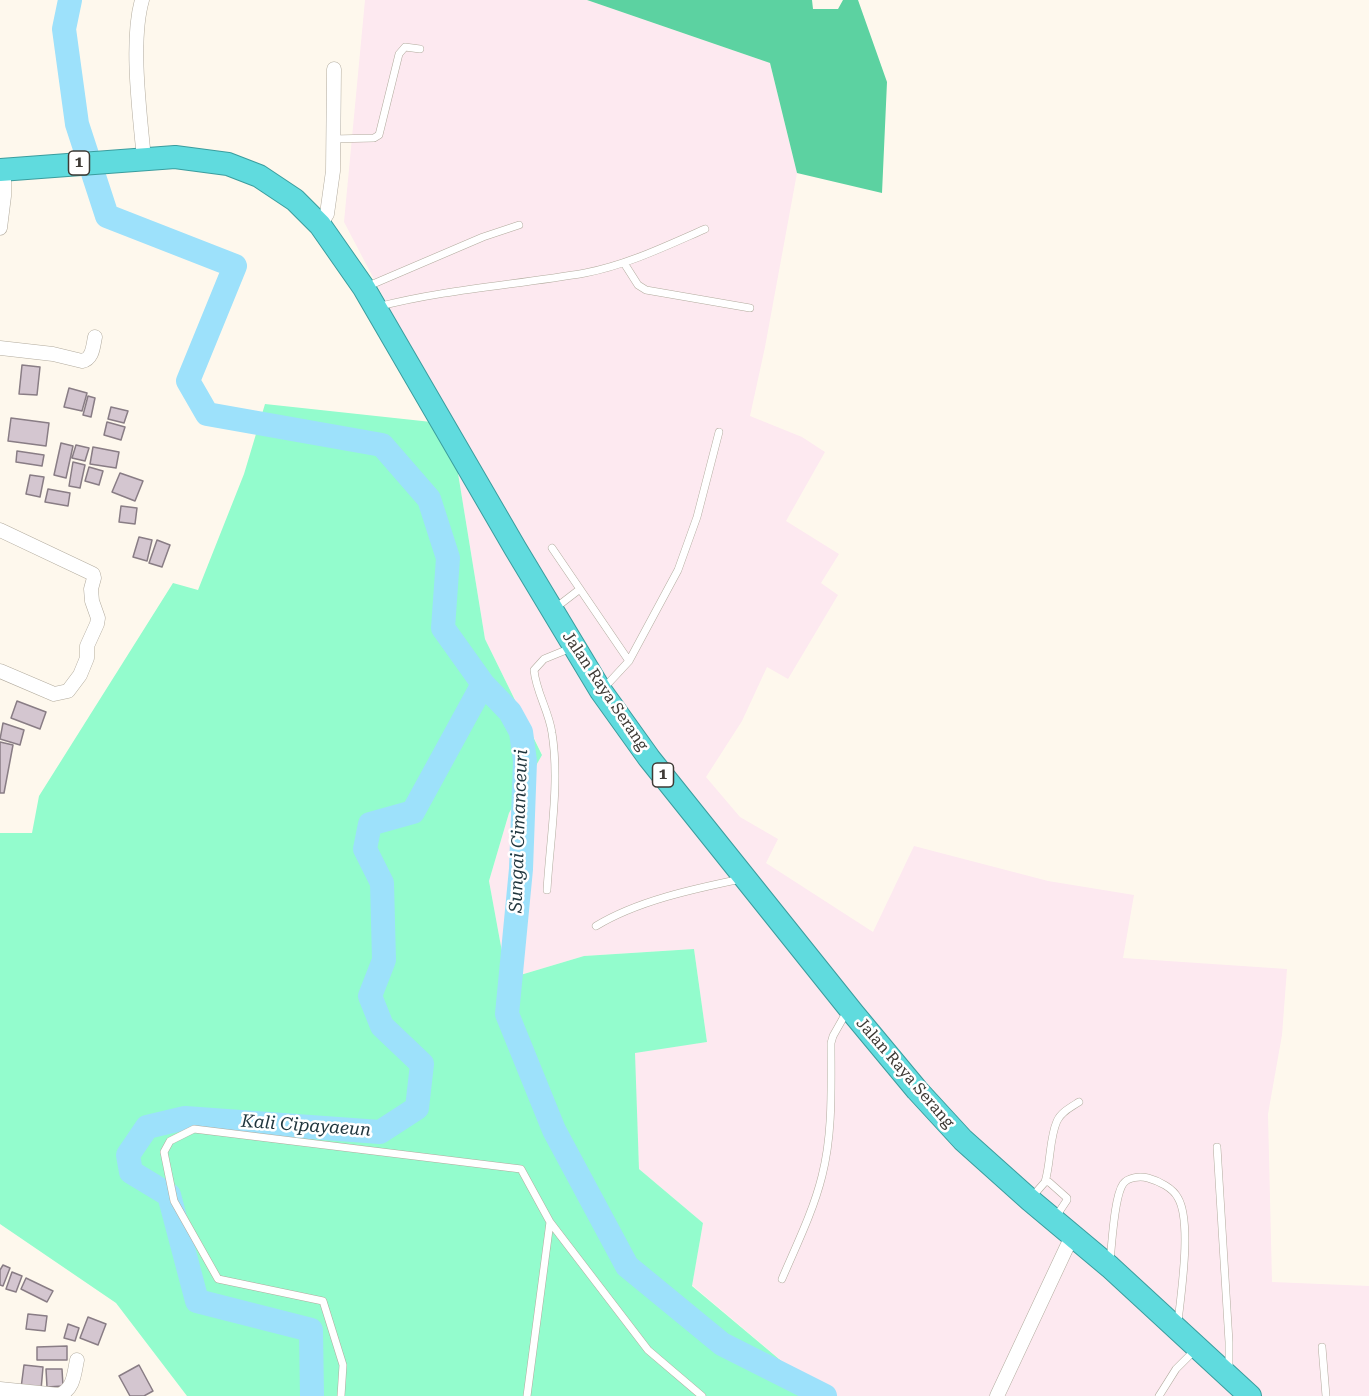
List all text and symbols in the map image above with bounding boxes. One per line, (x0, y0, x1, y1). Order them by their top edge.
road number: 1 (68, 151, 90, 175)
street label: Jalan Raya Serang (558, 628, 652, 754)
water label: Sungai Cimanceuri (505, 749, 533, 913)
road number: 1 (652, 763, 674, 787)
street label: Jalan Raya Serang (852, 1014, 958, 1132)
water label: Kali Cipayaeun (240, 1111, 372, 1141)

